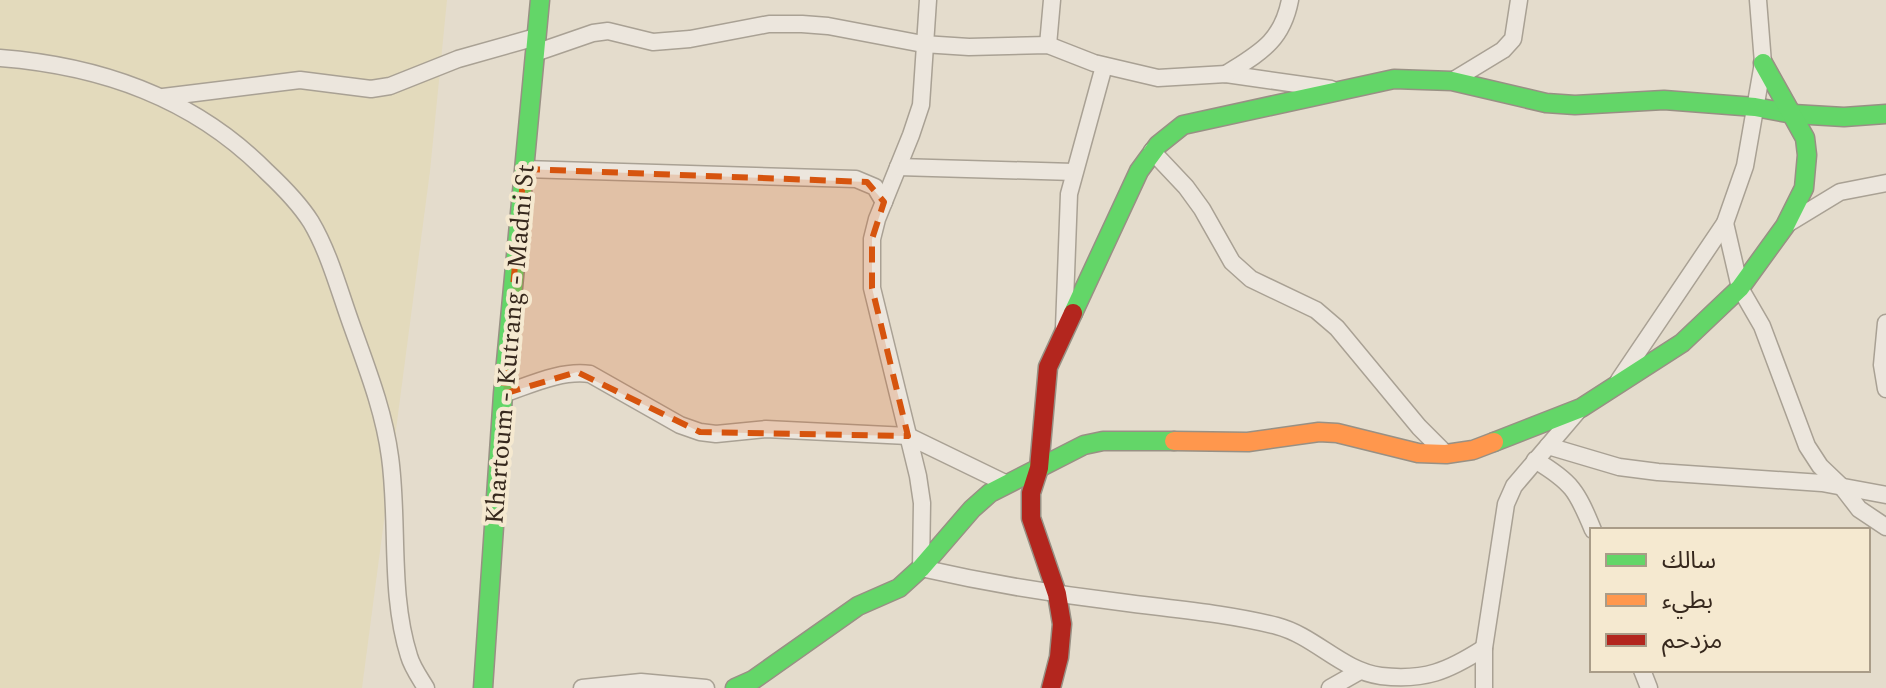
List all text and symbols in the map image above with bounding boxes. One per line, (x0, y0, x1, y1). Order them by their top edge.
street label: Khartoum - Kutrang - Madni St (474, 162, 546, 526)
legend (1590, 528, 1870, 672)
text: سالك (1662, 543, 1716, 579)
text: بطيء (1662, 583, 1713, 619)
text: مزدحم (1662, 623, 1722, 659)

